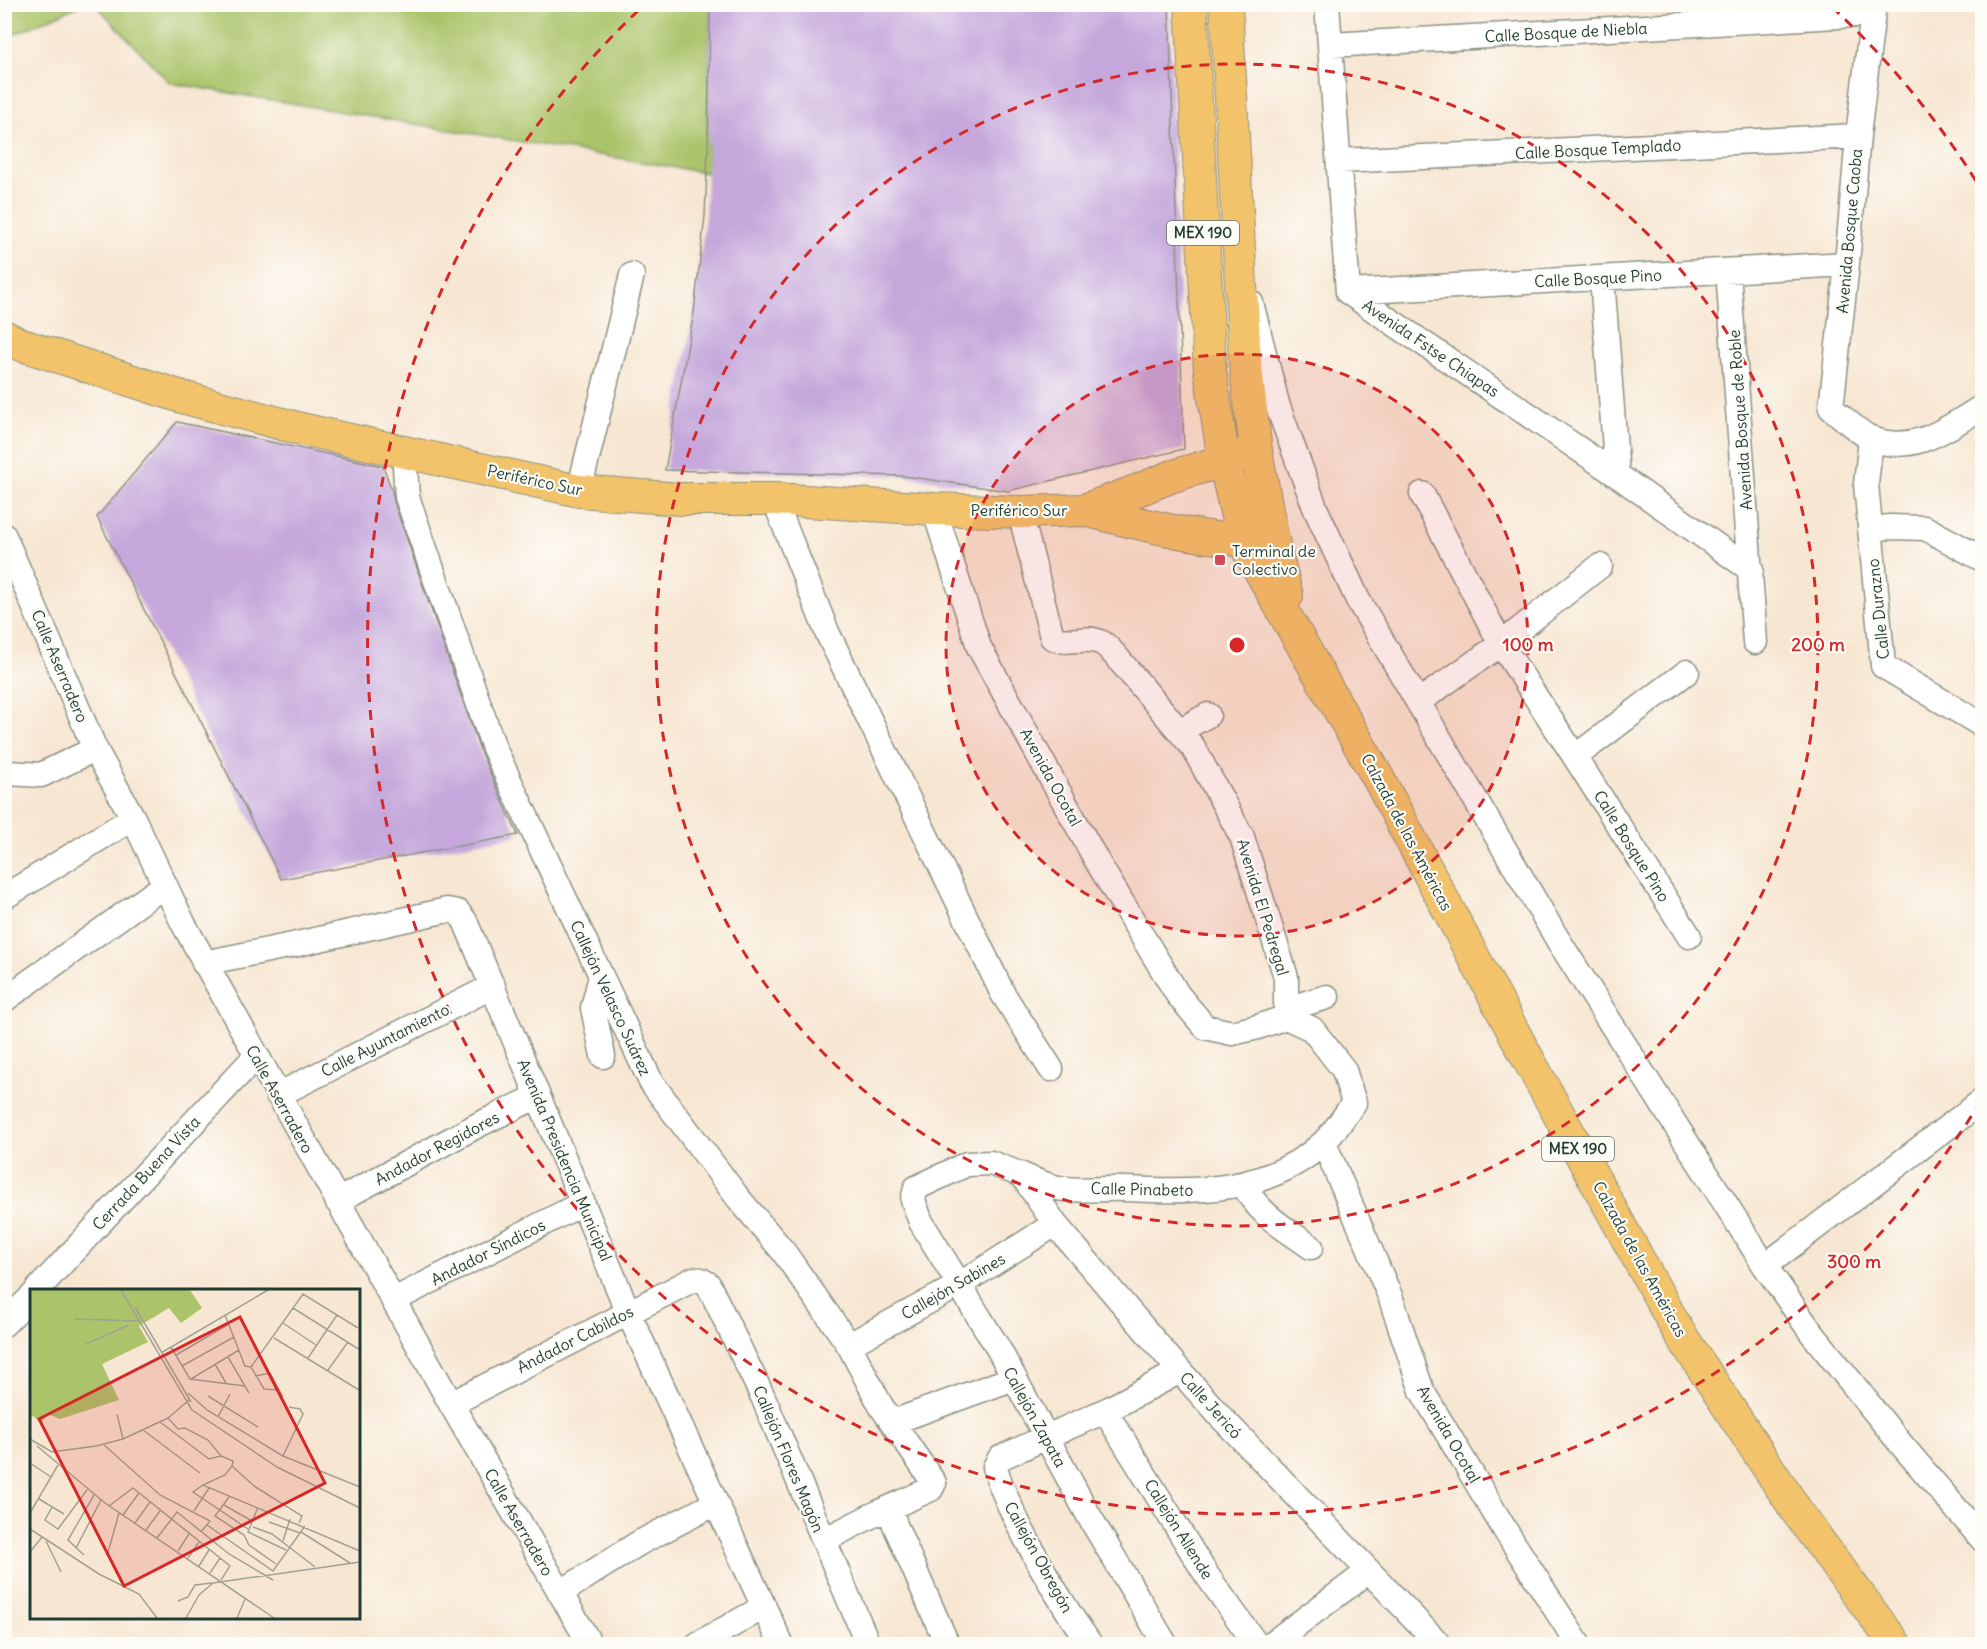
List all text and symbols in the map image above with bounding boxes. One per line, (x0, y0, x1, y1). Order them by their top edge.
street label: Calle Bosque de Niebla (1484, 18, 1648, 46)
street label: Calle Bosque Templado (1514, 135, 1682, 163)
street label: Avenida Bosque Caoba (1832, 148, 1866, 314)
road number: MEX 190 (1167, 221, 1239, 245)
street label: Calle Bosque Pino (1534, 265, 1662, 291)
street label: Avenida Fstse Chiapas (1359, 295, 1503, 401)
street label: Avenida Bosque de Roble (1724, 329, 1756, 511)
street label: Periférico Sur (486, 460, 585, 500)
street label: Periférico Sur (971, 500, 1068, 520)
place label: Terminal de Colectivo (1232, 541, 1316, 579)
marker: Terminal de Colectivo (1213, 553, 1227, 567)
street label: Calle Durazno (1863, 558, 1893, 660)
street label: Calle Aserradero (27, 607, 93, 725)
text: 100 m (1503, 633, 1554, 656)
text: 200 m (1791, 633, 1845, 656)
centre of rings (1227, 635, 1247, 655)
street label: Avenida Ocotal (1016, 724, 1086, 830)
street label: Calzada de las Américas (1357, 750, 1457, 914)
street label: Calle Bosque Pino (1590, 786, 1674, 906)
street label: Avenida El Pedregal (1233, 836, 1293, 978)
street label: Callejón Velasco Suárez (566, 917, 656, 1079)
street label: Calle Ayuntamiento (318, 999, 452, 1081)
street label: Calle Aserradero (242, 1041, 318, 1157)
street label: Avenida Presidencia Municipal (513, 1056, 617, 1264)
street label: Andador Regidores (371, 1107, 503, 1189)
street label: Cerrada Buena Vista (88, 1112, 204, 1234)
road number: MEX 190 (1542, 1137, 1614, 1161)
street label: Calle Pinabeto (1091, 1178, 1193, 1200)
street label: Calzada de las Américas (1589, 1178, 1691, 1340)
street label: Andador Síndicos (427, 1215, 549, 1289)
street label: Callejón Sabines (898, 1248, 1008, 1324)
text: 300 m (1827, 1250, 1881, 1273)
inset map (30, 1289, 360, 1619)
street label: Andador Cabildos (513, 1301, 637, 1377)
street label: Callejón Zapata (999, 1363, 1071, 1471)
street label: Calle Jericó (1176, 1367, 1246, 1443)
street label: Avenida Ocotal (1413, 1382, 1485, 1486)
street label: Callejón Flores Magón (749, 1383, 829, 1535)
street label: Calle Aserradero (480, 1465, 558, 1579)
street label: Callejón Allende (1140, 1475, 1218, 1583)
street label: Callejón Obregón (1000, 1498, 1078, 1616)

